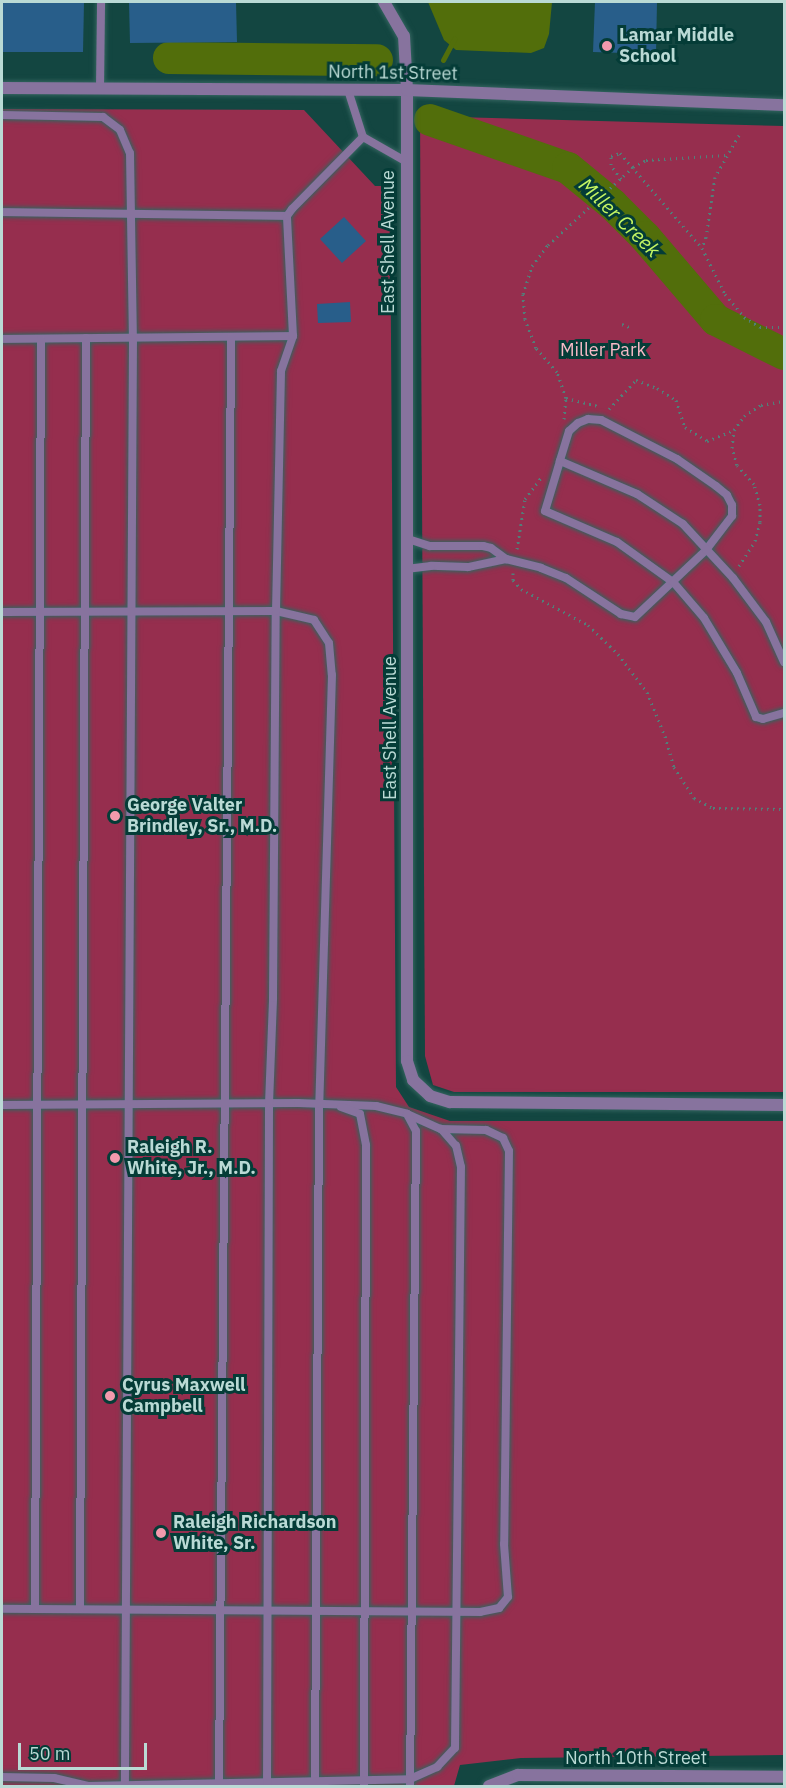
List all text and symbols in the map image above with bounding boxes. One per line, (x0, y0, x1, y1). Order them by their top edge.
place label: Lamar Middle School (619, 25, 734, 68)
marker: Lamar Middle School (600, 39, 614, 53)
street label: North 1st Street (328, 61, 458, 85)
street label: East Shell Avenue (377, 170, 399, 314)
water label: Miller Creek (574, 172, 666, 262)
park label: Miller Park (560, 339, 646, 361)
street label: East Shell Avenue (379, 656, 401, 800)
place label: George Valter Brindley, Sr., M.D. (127, 795, 277, 838)
marker: George Valter Brindley, Sr., M.D. (108, 809, 122, 823)
place label: Raleigh R. White, Jr., M.D. (127, 1137, 256, 1180)
marker: Raleigh R. White, Jr., M.D. (108, 1151, 122, 1165)
place label: Cyrus Maxwell Campbell (122, 1375, 246, 1418)
marker: Cyrus Maxwell Campbell (103, 1389, 117, 1403)
place label: Raleigh Richardson White, Sr. (173, 1512, 336, 1555)
marker: Raleigh Richardson White, Sr. (154, 1526, 168, 1540)
scale bar (21, 1731, 150, 1769)
text: 50 m (29, 1742, 71, 1765)
street label: North 10th Street (565, 1747, 707, 1769)

